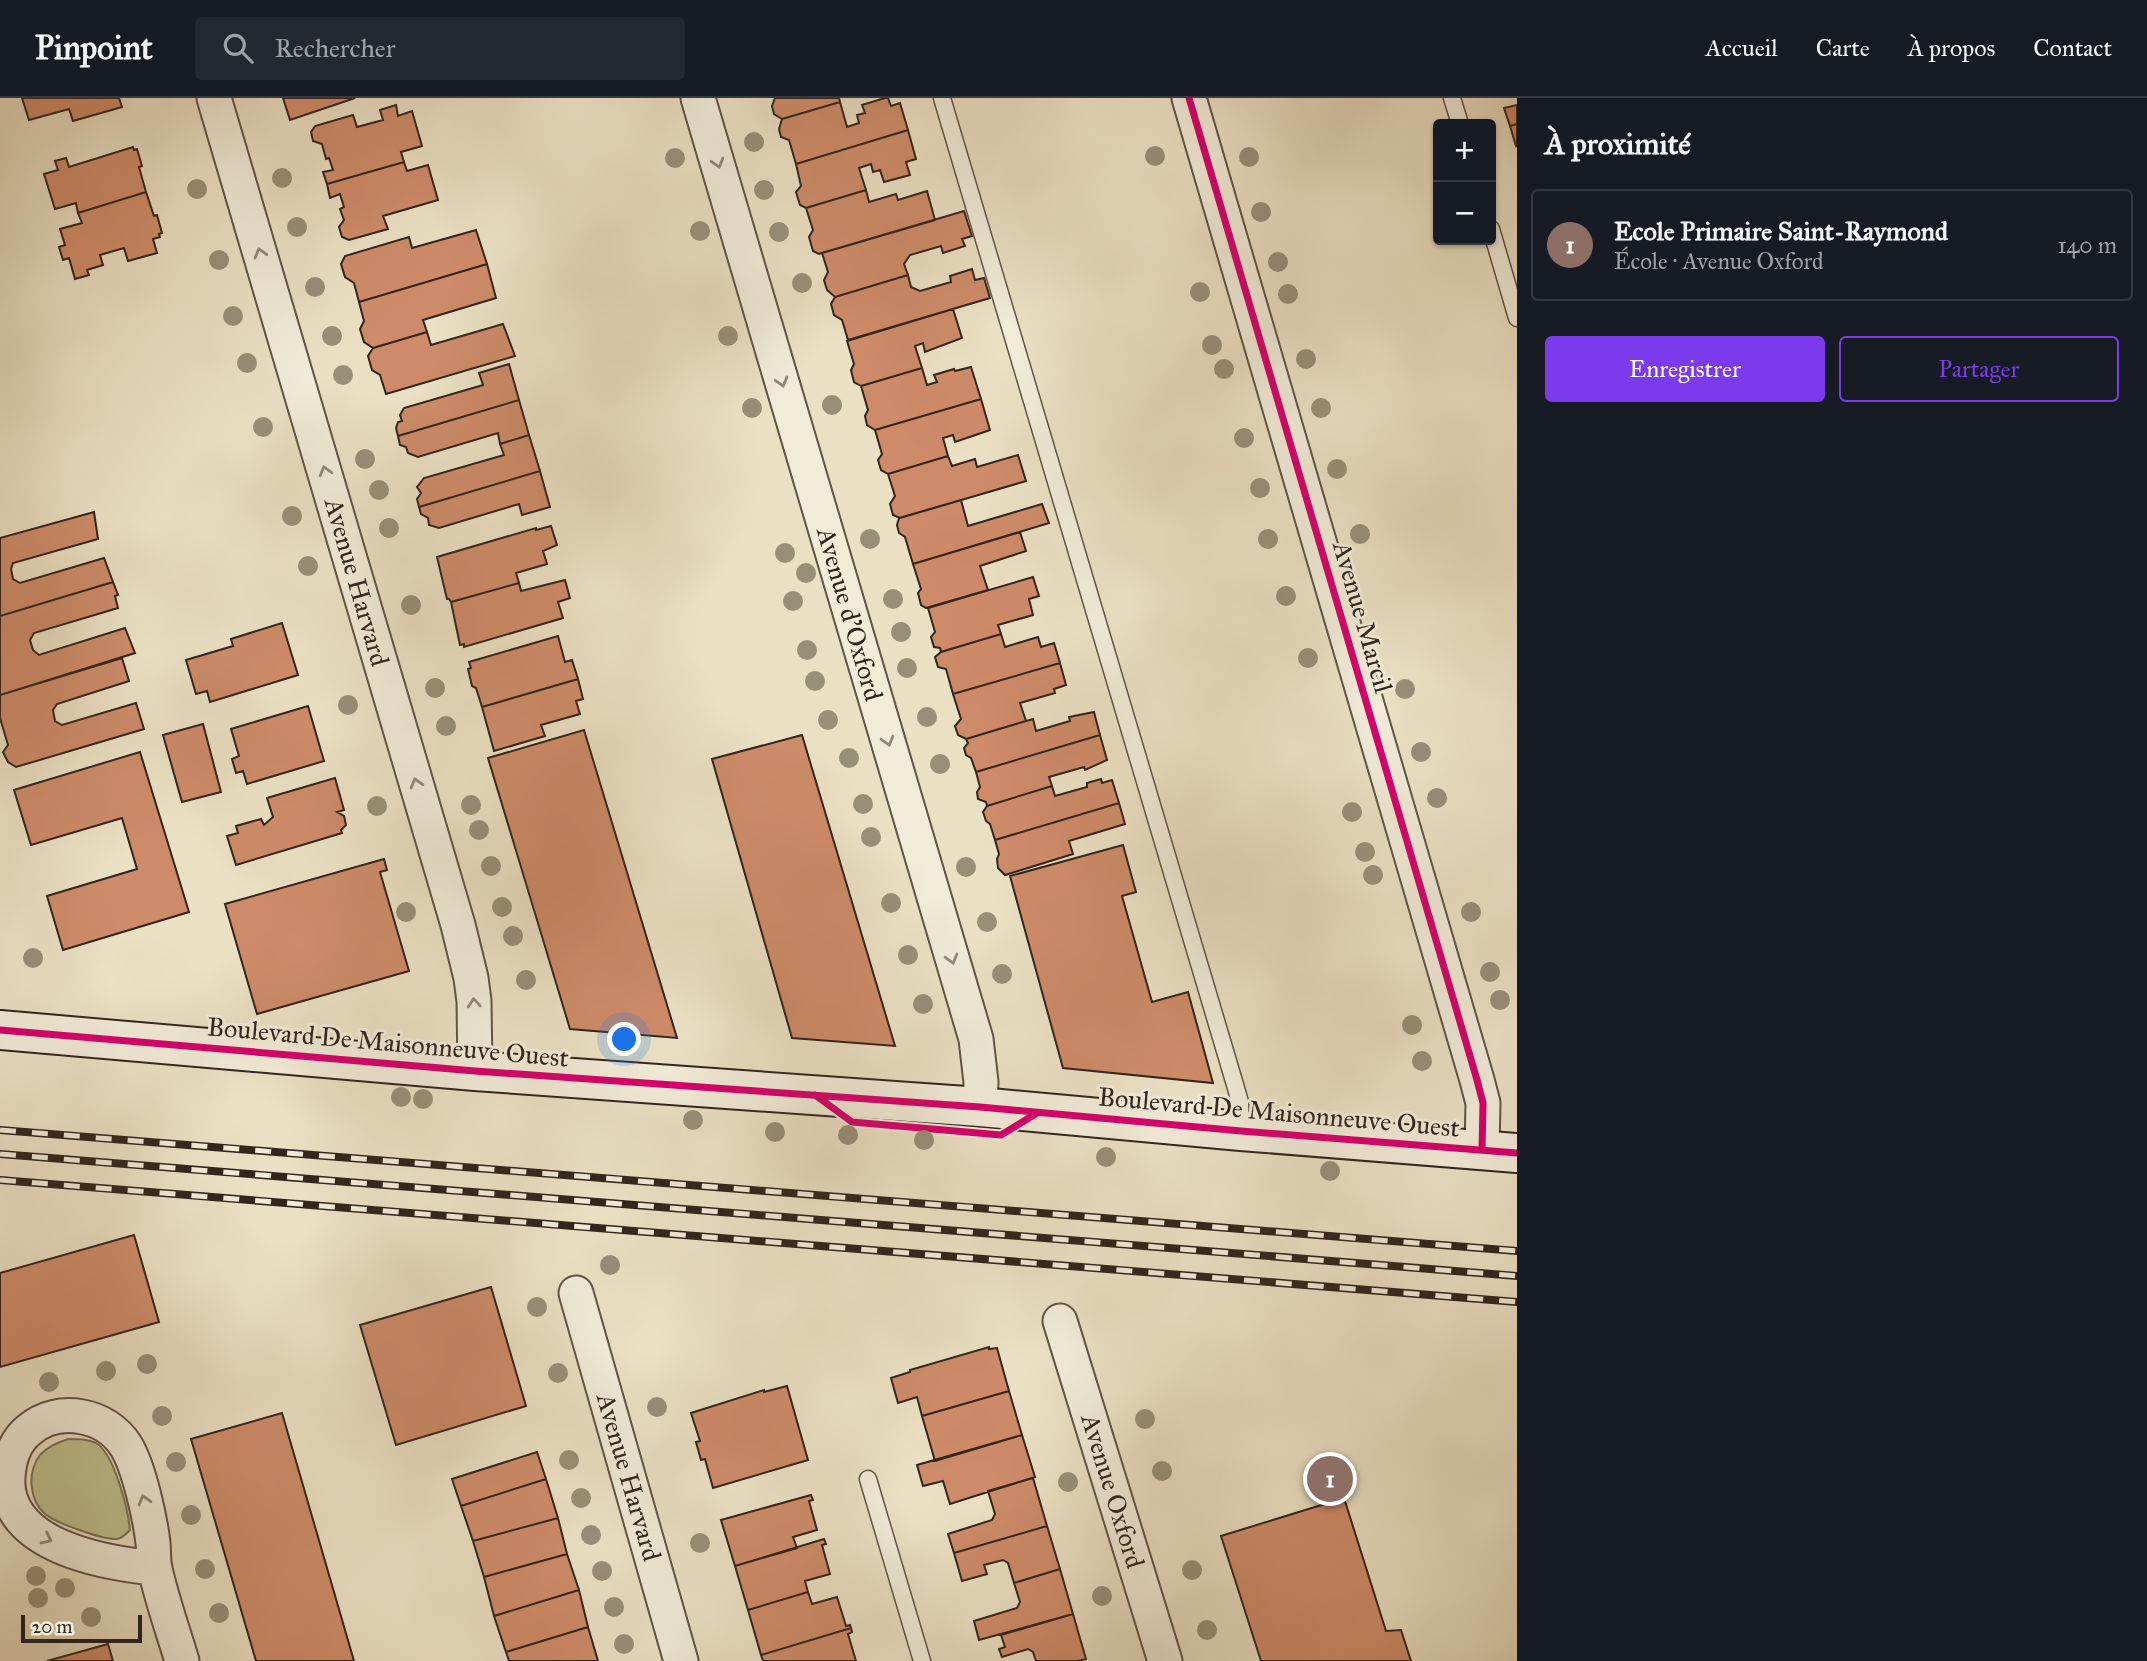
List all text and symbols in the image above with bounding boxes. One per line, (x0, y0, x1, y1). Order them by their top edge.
search box (195, 17, 685, 80)
text: Pinpoint (35, 28, 153, 68)
icon: search (219, 29, 257, 67)
text: Rechercher (275, 32, 395, 64)
text: Accueil (1706, 33, 1778, 63)
text: Carte (1816, 33, 1870, 63)
text: À propos (1908, 33, 1995, 63)
text: Contact (2033, 33, 2112, 63)
map controls (1433, 119, 1496, 245)
button: + (1433, 119, 1496, 182)
text: À proximité (1545, 126, 1691, 162)
one-way arrow (709, 157, 724, 169)
button: − (1433, 182, 1496, 245)
text: Ecole Primaire Saint-Raymond (1614, 215, 1948, 247)
text: 1 (1565, 231, 1575, 259)
text: 140 m (2057, 231, 2117, 259)
one-way arrow (254, 247, 269, 259)
text: École · Avenue Oxford (1614, 247, 1824, 275)
button: Enregistrer (1545, 336, 1825, 402)
button: Partager (1839, 336, 2119, 402)
one-way arrow (773, 375, 788, 387)
one-way arrow (318, 465, 333, 477)
street label: Avenue Harvard (317, 493, 396, 670)
street label: Avenue d'Oxford (810, 523, 890, 704)
street label: Avenue Marcil (1326, 537, 1400, 697)
one-way arrow (879, 735, 894, 747)
one-way arrow (410, 778, 425, 790)
one-way arrow (944, 953, 959, 965)
one-way arrow (467, 997, 482, 1008)
street label: Boulevard De Maisonneuve Ouest (206, 1010, 570, 1074)
your location (607, 1022, 641, 1056)
street label: Boulevard De Maisonneuve Ouest (1097, 1080, 1461, 1144)
street label: Avenue Harvard (589, 1388, 668, 1565)
street label: Avenue Oxford (1074, 1409, 1152, 1572)
pin: 1 (1307, 1453, 1353, 1505)
one-way arrow (137, 1495, 152, 1507)
one-way arrow (40, 1531, 52, 1545)
scale bar (21, 1612, 142, 1644)
text: 20 m (32, 1615, 73, 1638)

